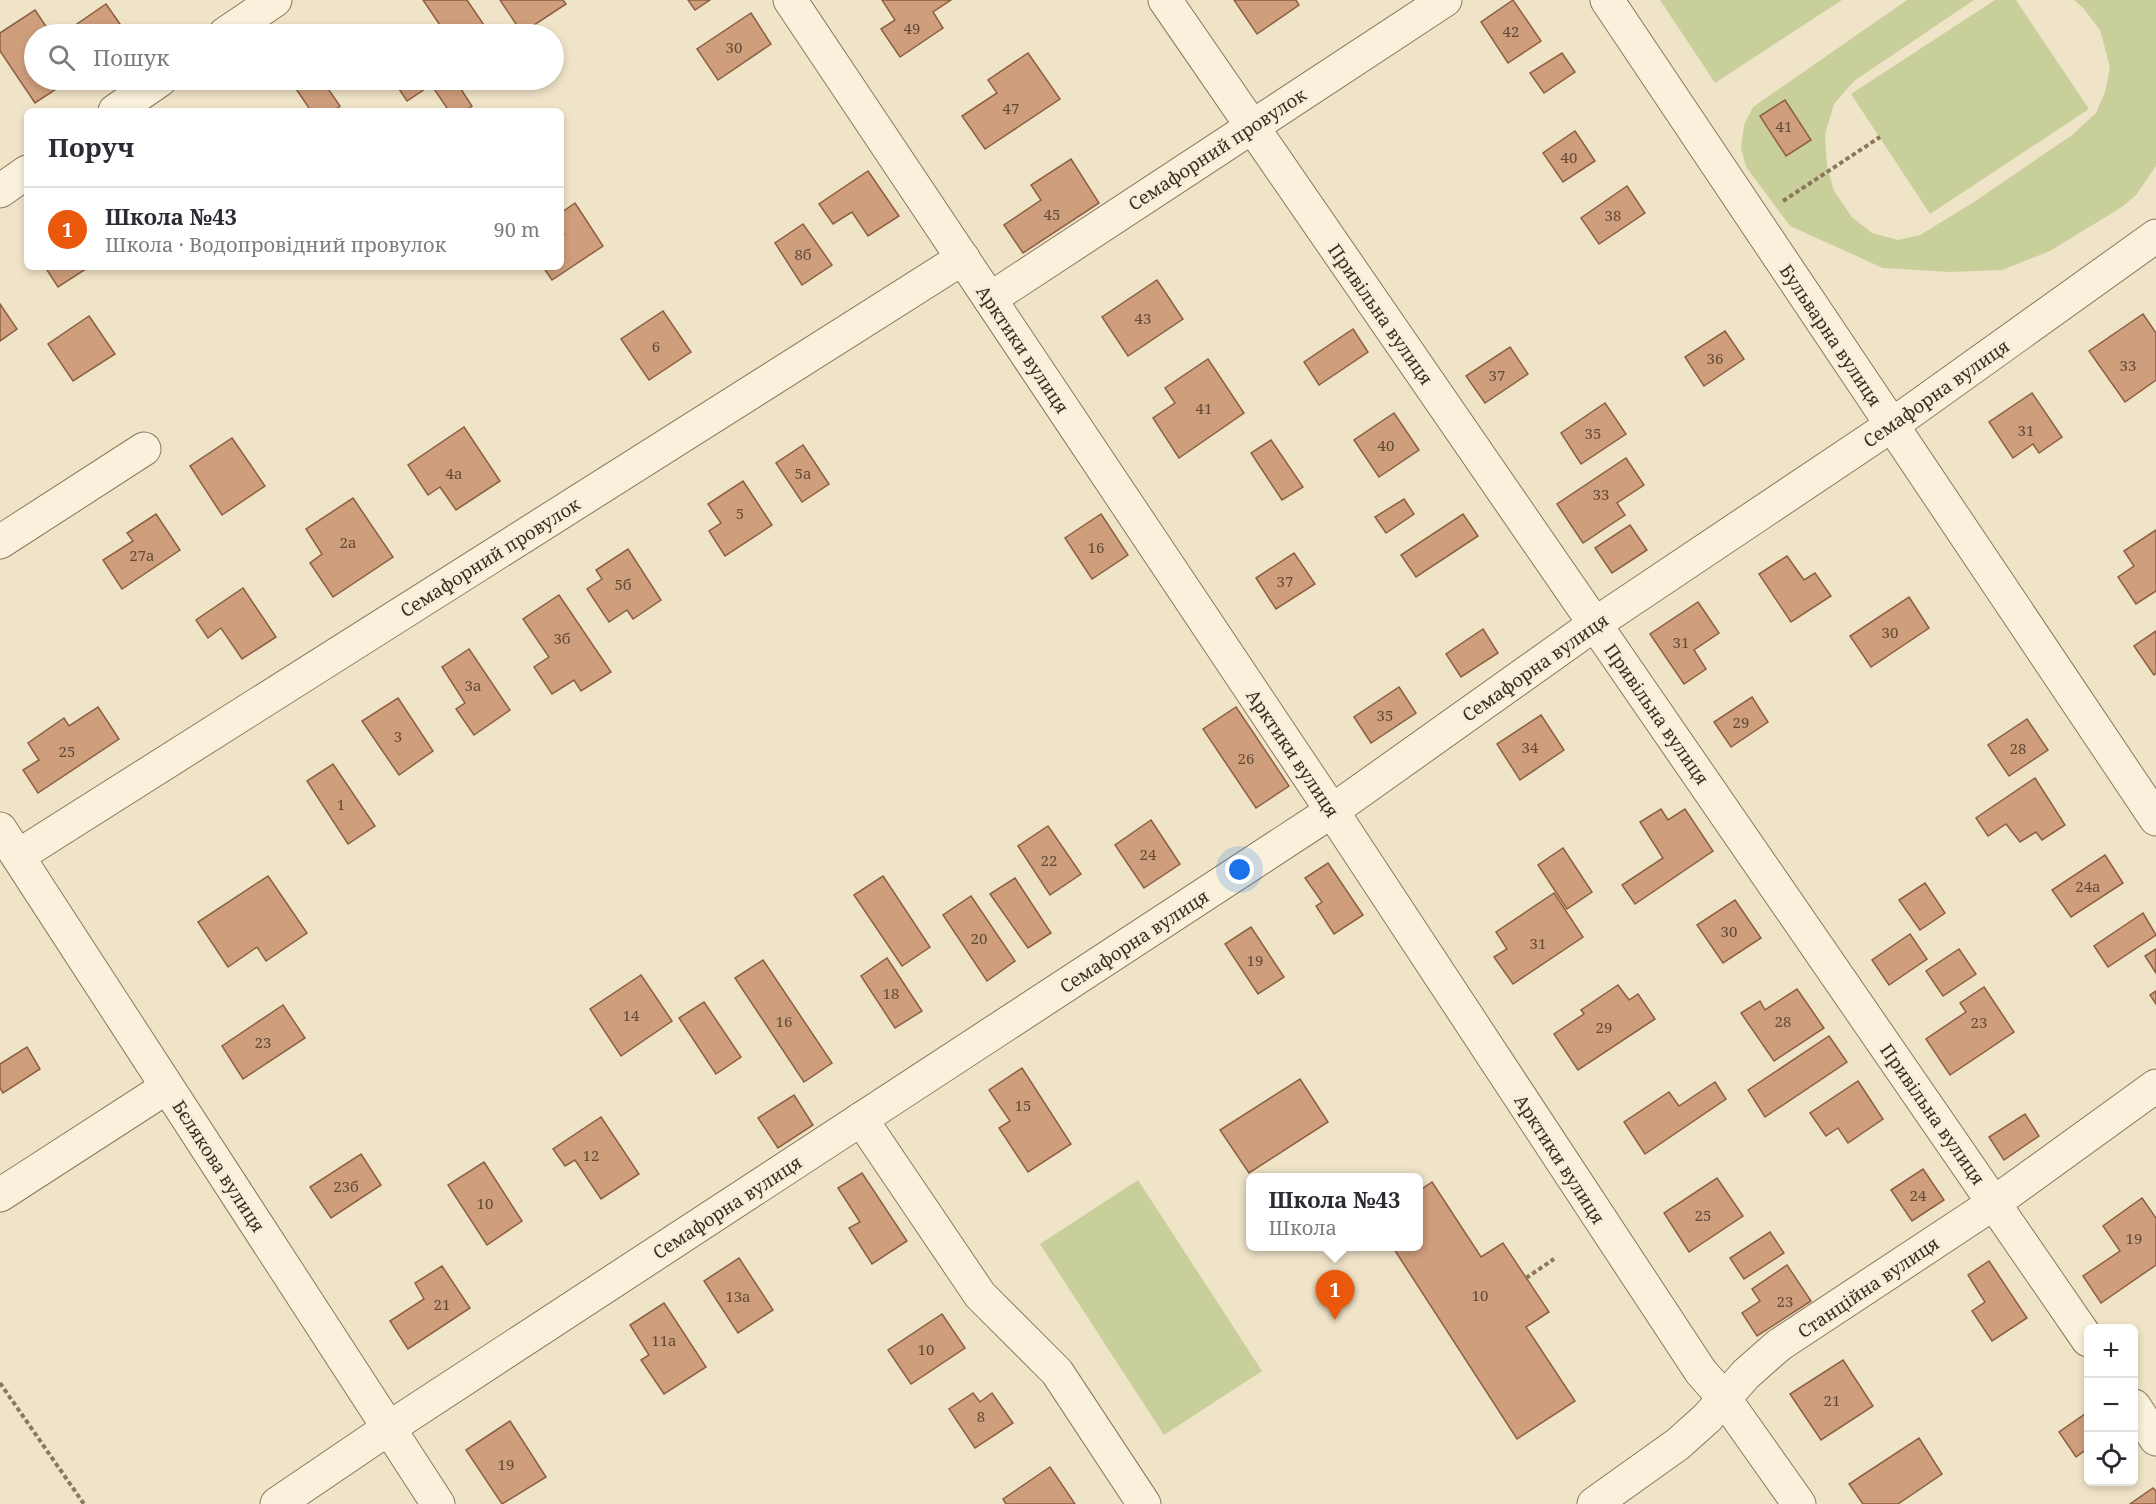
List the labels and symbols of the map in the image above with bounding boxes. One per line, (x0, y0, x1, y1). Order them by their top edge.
house number: 49 (904, 18, 920, 38)
house number: 42 (1503, 21, 1519, 41)
house number: 30 (726, 37, 742, 57)
street label: Семафорний провулок (1123, 82, 1311, 216)
house number: 47 (1003, 98, 1019, 118)
house number: 41 (1776, 116, 1792, 136)
house number: 40 (1561, 147, 1577, 167)
house number: 45 (1044, 204, 1060, 224)
house number: 38 (1605, 205, 1621, 225)
street label: Привільна вулиця (1323, 239, 1439, 389)
house number: 8б (794, 244, 812, 264)
street label: Бульварна вулиця (1774, 259, 1888, 411)
street label: Арктики вулиця (971, 280, 1075, 418)
house number: 43 (1135, 308, 1151, 328)
street label: Семафорна вулиця (1858, 333, 2014, 453)
house number: 6 (652, 336, 660, 356)
house number: 36 (1707, 348, 1723, 368)
house number: 33 (2120, 355, 2136, 375)
house number: 37 (1489, 365, 1505, 385)
house number: 41 (1196, 398, 1212, 418)
house number: 31 (2018, 420, 2034, 440)
house number: 35 (1585, 423, 1601, 443)
house number: 40 (1378, 435, 1394, 455)
house number: 4а (446, 463, 462, 483)
house number: 5а (795, 463, 811, 483)
house number: 33 (1593, 484, 1609, 504)
street label: Семафорний провулок (396, 492, 585, 622)
house number: 5 (736, 503, 744, 523)
house number: 2а (340, 532, 356, 552)
house number: 16 (1088, 537, 1104, 557)
house number: 27а (129, 545, 155, 565)
house number: 37 (1277, 571, 1293, 591)
house number: 5б (614, 574, 632, 594)
street label: Семафорна вулиця (1457, 607, 1613, 727)
house number: 30 (1882, 622, 1898, 642)
house number: 3б (553, 628, 571, 648)
house number: 31 (1673, 632, 1689, 652)
street label: Привільна вулиця (1599, 639, 1715, 789)
house number: 3а (465, 675, 481, 695)
street label: Арктики вулиця (1241, 684, 1345, 822)
house number: 35 (1377, 705, 1393, 725)
house number: 29 (1733, 712, 1749, 732)
house number: 3 (394, 726, 402, 746)
house number: 34 (1522, 737, 1539, 757)
house number: 28 (2010, 738, 2026, 758)
house number: 25 (59, 741, 75, 761)
house number: 26 (1238, 748, 1254, 768)
house number: 1 (337, 794, 345, 814)
house number: 24 (1140, 844, 1157, 864)
house number: 22 (1041, 850, 1057, 870)
your location (1225, 855, 1254, 884)
house number: 24а (2075, 876, 2101, 896)
street label: Семафорна вулиця (1055, 884, 1213, 998)
house number: 30 (1721, 921, 1737, 941)
house number: 20 (971, 928, 987, 948)
house number: 31 (1530, 933, 1546, 953)
house number: 19 (1247, 950, 1263, 970)
house number: 18 (883, 983, 899, 1003)
house number: 14 (623, 1005, 640, 1025)
house number: 16 (776, 1011, 792, 1031)
house number: 28 (1775, 1011, 1791, 1031)
house number: 23 (1971, 1012, 1987, 1032)
house number: 29 (1596, 1017, 1612, 1037)
house number: 23 (255, 1032, 271, 1052)
street label: Привільна вулиця (1875, 1039, 1991, 1189)
street label: Арктики вулиця (1509, 1090, 1611, 1228)
street label: Бєлякова вулиця (167, 1095, 271, 1237)
house number: 15 (1015, 1095, 1031, 1115)
house number: 12 (583, 1145, 599, 1165)
street label: Семафорна вулиця (648, 1150, 806, 1264)
house number: 23б (333, 1176, 359, 1196)
house number: 24 (1910, 1185, 1927, 1205)
house number: 10 (477, 1193, 493, 1213)
house number: 25 (1695, 1205, 1711, 1225)
house number: 19 (2126, 1228, 2142, 1248)
street label: Станційна вулиця (1793, 1231, 1943, 1343)
pin: 1 (1316, 1270, 1354, 1320)
house number: 10 (1472, 1285, 1488, 1305)
house number: 13а (725, 1286, 751, 1306)
house number: 23 (1777, 1291, 1793, 1311)
house number: 21 (434, 1294, 450, 1314)
house number: 11а (651, 1330, 677, 1350)
house number: 10 (918, 1339, 934, 1359)
house number: 21 (1824, 1390, 1840, 1410)
house number: 8 (977, 1406, 985, 1426)
house number: 19 (498, 1454, 514, 1474)

